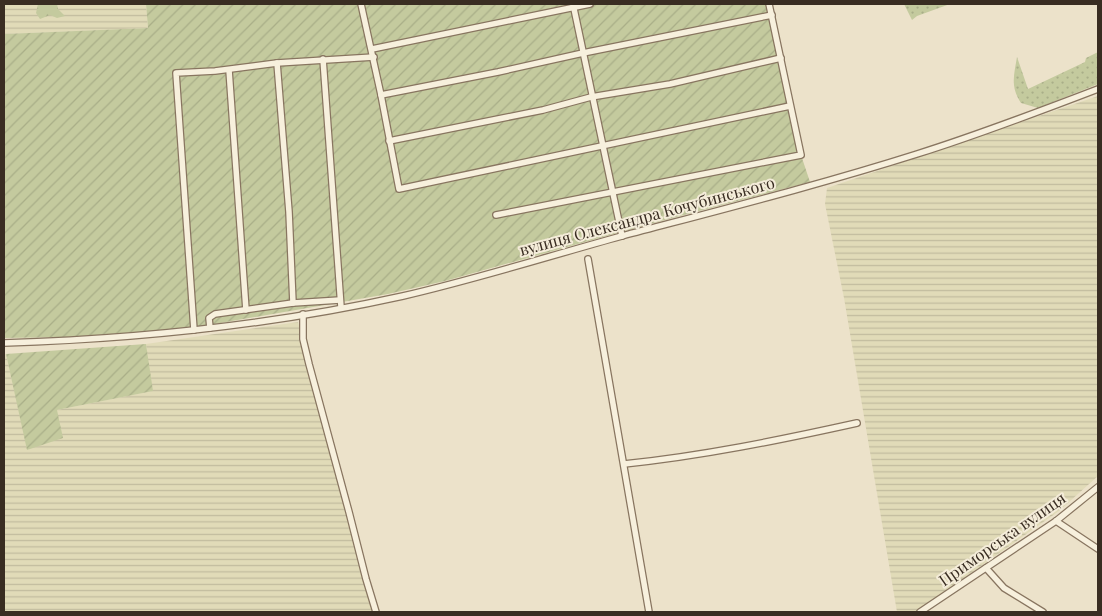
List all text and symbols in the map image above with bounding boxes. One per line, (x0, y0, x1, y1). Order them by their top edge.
street label: вулиця Олександра Кочубинського (517, 171, 777, 260)
street label: Приморська вулиця (934, 487, 1070, 590)

